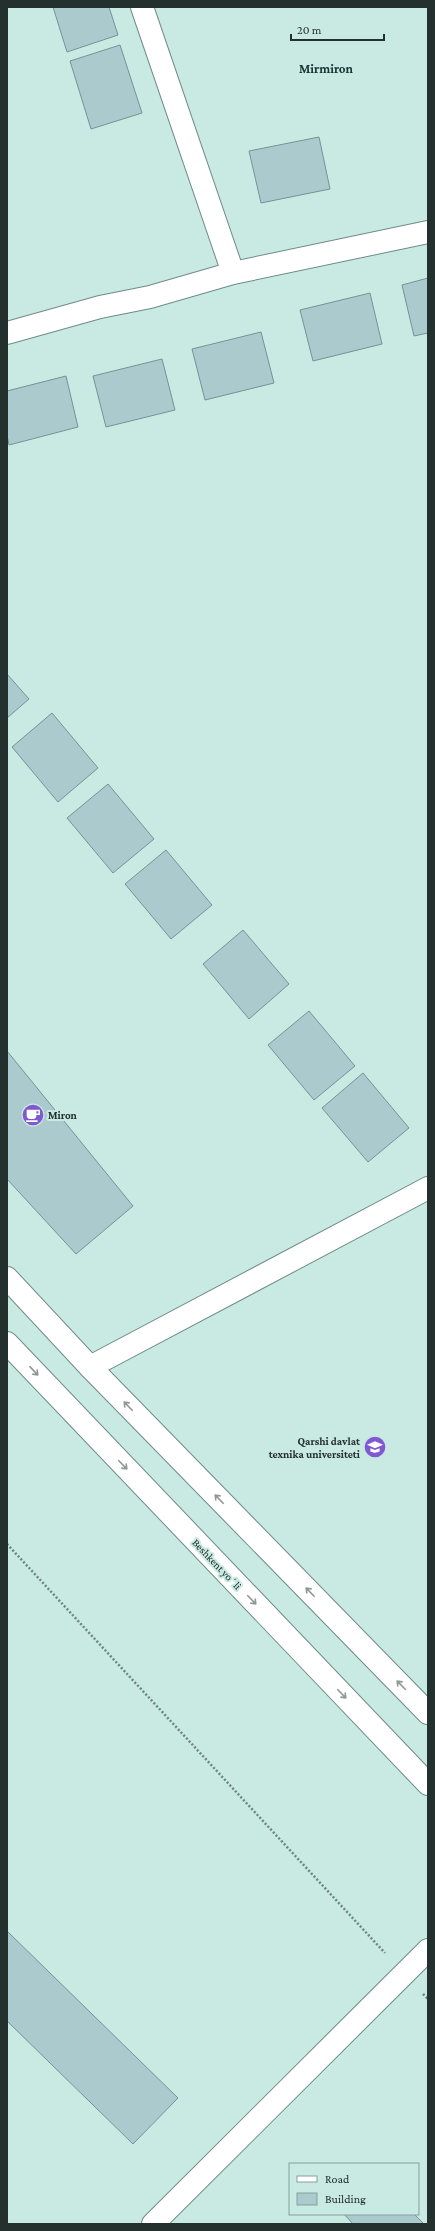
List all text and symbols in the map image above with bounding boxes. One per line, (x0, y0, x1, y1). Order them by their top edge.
scale bar (291, 16, 384, 42)
text: 20 m (297, 23, 322, 37)
district label: Mirmiron (299, 61, 354, 76)
cafe icon: Miron (20, 1102, 46, 1128)
place label: Miron (48, 1109, 78, 1121)
one-way arrow (29, 1366, 39, 1376)
one-way arrow (123, 1401, 133, 1411)
school or university icon: Qarshi davlat texnika universiteti (362, 1434, 388, 1460)
place label: Qarshi davlat texnika universiteti (269, 1435, 361, 1460)
one-way arrow (119, 1460, 128, 1470)
one-way arrow (214, 1494, 224, 1504)
street label: Beshkent yoʻli (189, 1536, 244, 1592)
one-way arrow (305, 1587, 315, 1597)
one-way arrow (247, 1595, 257, 1605)
one-way arrow (396, 1680, 406, 1690)
one-way arrow (337, 1689, 346, 1699)
legend (289, 2163, 419, 2215)
text: Road (325, 2172, 350, 2186)
text: Building (325, 2192, 366, 2206)

